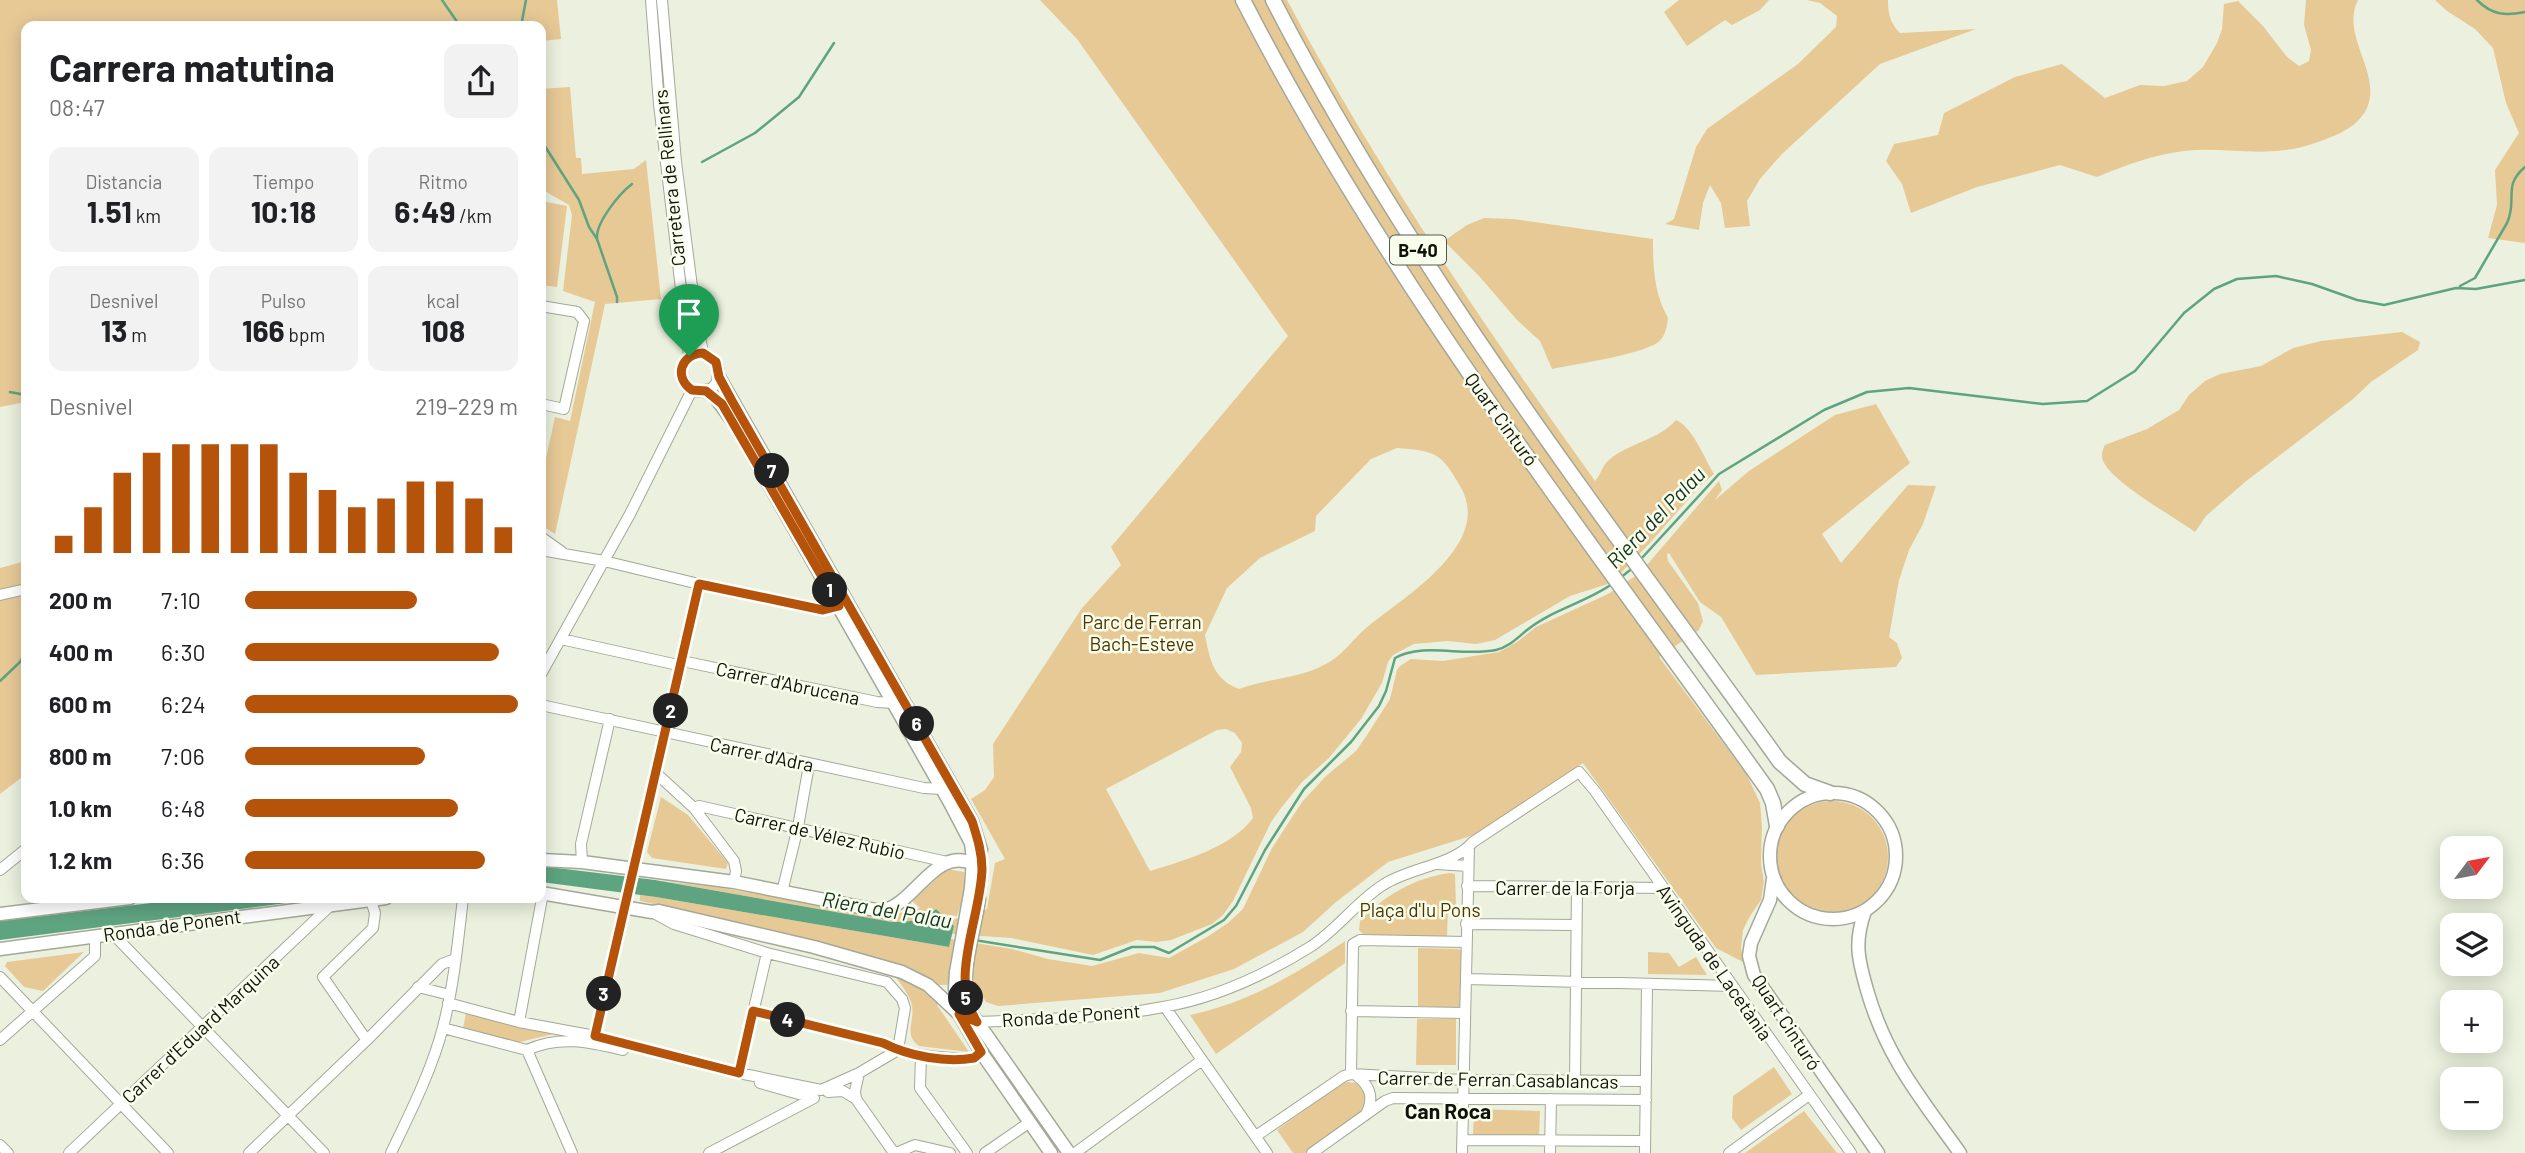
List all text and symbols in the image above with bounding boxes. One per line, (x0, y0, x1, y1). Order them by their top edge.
text: Carrera matutina (49, 44, 335, 90)
button: share (444, 44, 518, 118)
street label: Carretera de Rellinars (648, 89, 690, 267)
text: 08:47 (49, 93, 105, 121)
text: Distancia (85, 170, 162, 193)
text: Tiempo (253, 170, 314, 193)
text: Ritmo (419, 170, 468, 193)
text: 1.51 (87, 193, 132, 229)
text: 10:18 (251, 193, 316, 229)
text: 6:49 (394, 193, 455, 229)
text: km (132, 204, 161, 227)
text: /km (455, 204, 492, 227)
road number: B-40 (1390, 236, 1446, 264)
pin (659, 284, 719, 356)
text: Desnivel (89, 289, 158, 312)
text: Pulso (261, 289, 306, 312)
text: kcal (427, 289, 460, 312)
icon: arrive (670, 295, 708, 333)
text: 13 (101, 312, 127, 348)
text: 166 (242, 312, 285, 348)
text: 108 (421, 312, 465, 348)
text: m (127, 323, 147, 346)
text: bpm (285, 323, 325, 346)
street label: Quart Cinturó (1461, 368, 1543, 470)
text: Desnivel (49, 392, 133, 420)
text: 219–229 m (415, 392, 518, 420)
pin: 7 (754, 454, 790, 489)
text: 7 (767, 459, 776, 482)
water label: Riera del Palau (1600, 461, 1710, 573)
pin: 1 (812, 572, 848, 608)
text: 1 (826, 578, 833, 601)
text: 200 m (49, 586, 112, 614)
text: 7:10 (161, 586, 201, 614)
park label: Parc de Ferran Bach-Esteve (1082, 610, 1202, 655)
text: 400 m (49, 638, 113, 666)
text: 6:30 (161, 638, 205, 666)
street label: Carrer d'Abrucena (714, 657, 862, 709)
text: 600 m (49, 690, 111, 718)
text: 6:24 (161, 690, 206, 718)
pin: 2 (654, 694, 688, 728)
text: 2 (665, 699, 676, 722)
pin: 6 (900, 706, 934, 742)
text: 6 (911, 712, 922, 735)
street label: Carrer d'Adra (708, 732, 816, 776)
text: 800 m (49, 742, 111, 770)
text: 7:06 (161, 742, 205, 770)
text: 1.0 km (49, 794, 112, 822)
text: 6:48 (161, 794, 205, 822)
street label: Carrer de Vélez Rubio (732, 802, 908, 864)
north arrow (2440, 836, 2502, 900)
map controls (2440, 836, 2503, 1130)
text: 1.2 km (49, 846, 112, 874)
text: 6:36 (161, 846, 204, 874)
street label: Carrer de la Forja (1495, 876, 1635, 899)
street label: Avinguda de Lacetània (1652, 879, 1778, 1045)
water label: Riera del Palau (820, 885, 954, 933)
park label: Plaça d'Iu Pons (1359, 898, 1481, 921)
street label: Ronda de Ponent (102, 904, 242, 946)
button: layers (2440, 913, 2503, 976)
street label: Carrer d'Eduard Marquina (117, 950, 283, 1108)
street label: Quart Cinturó (1748, 970, 1826, 1074)
pin: 3 (586, 976, 622, 1012)
pin: 5 (948, 981, 984, 1016)
text: 3 (598, 982, 609, 1005)
text: 5 (960, 986, 971, 1009)
button: + (2440, 990, 2503, 1053)
street label: Ronda de Ponent (1001, 999, 1141, 1031)
pin: 4 (770, 1002, 806, 1038)
text: 4 (782, 1008, 793, 1031)
street label: Carrer de Ferran Casablancas (1377, 1065, 1619, 1093)
button: − (2440, 1067, 2503, 1130)
district label: Can Roca (1405, 1098, 1491, 1123)

